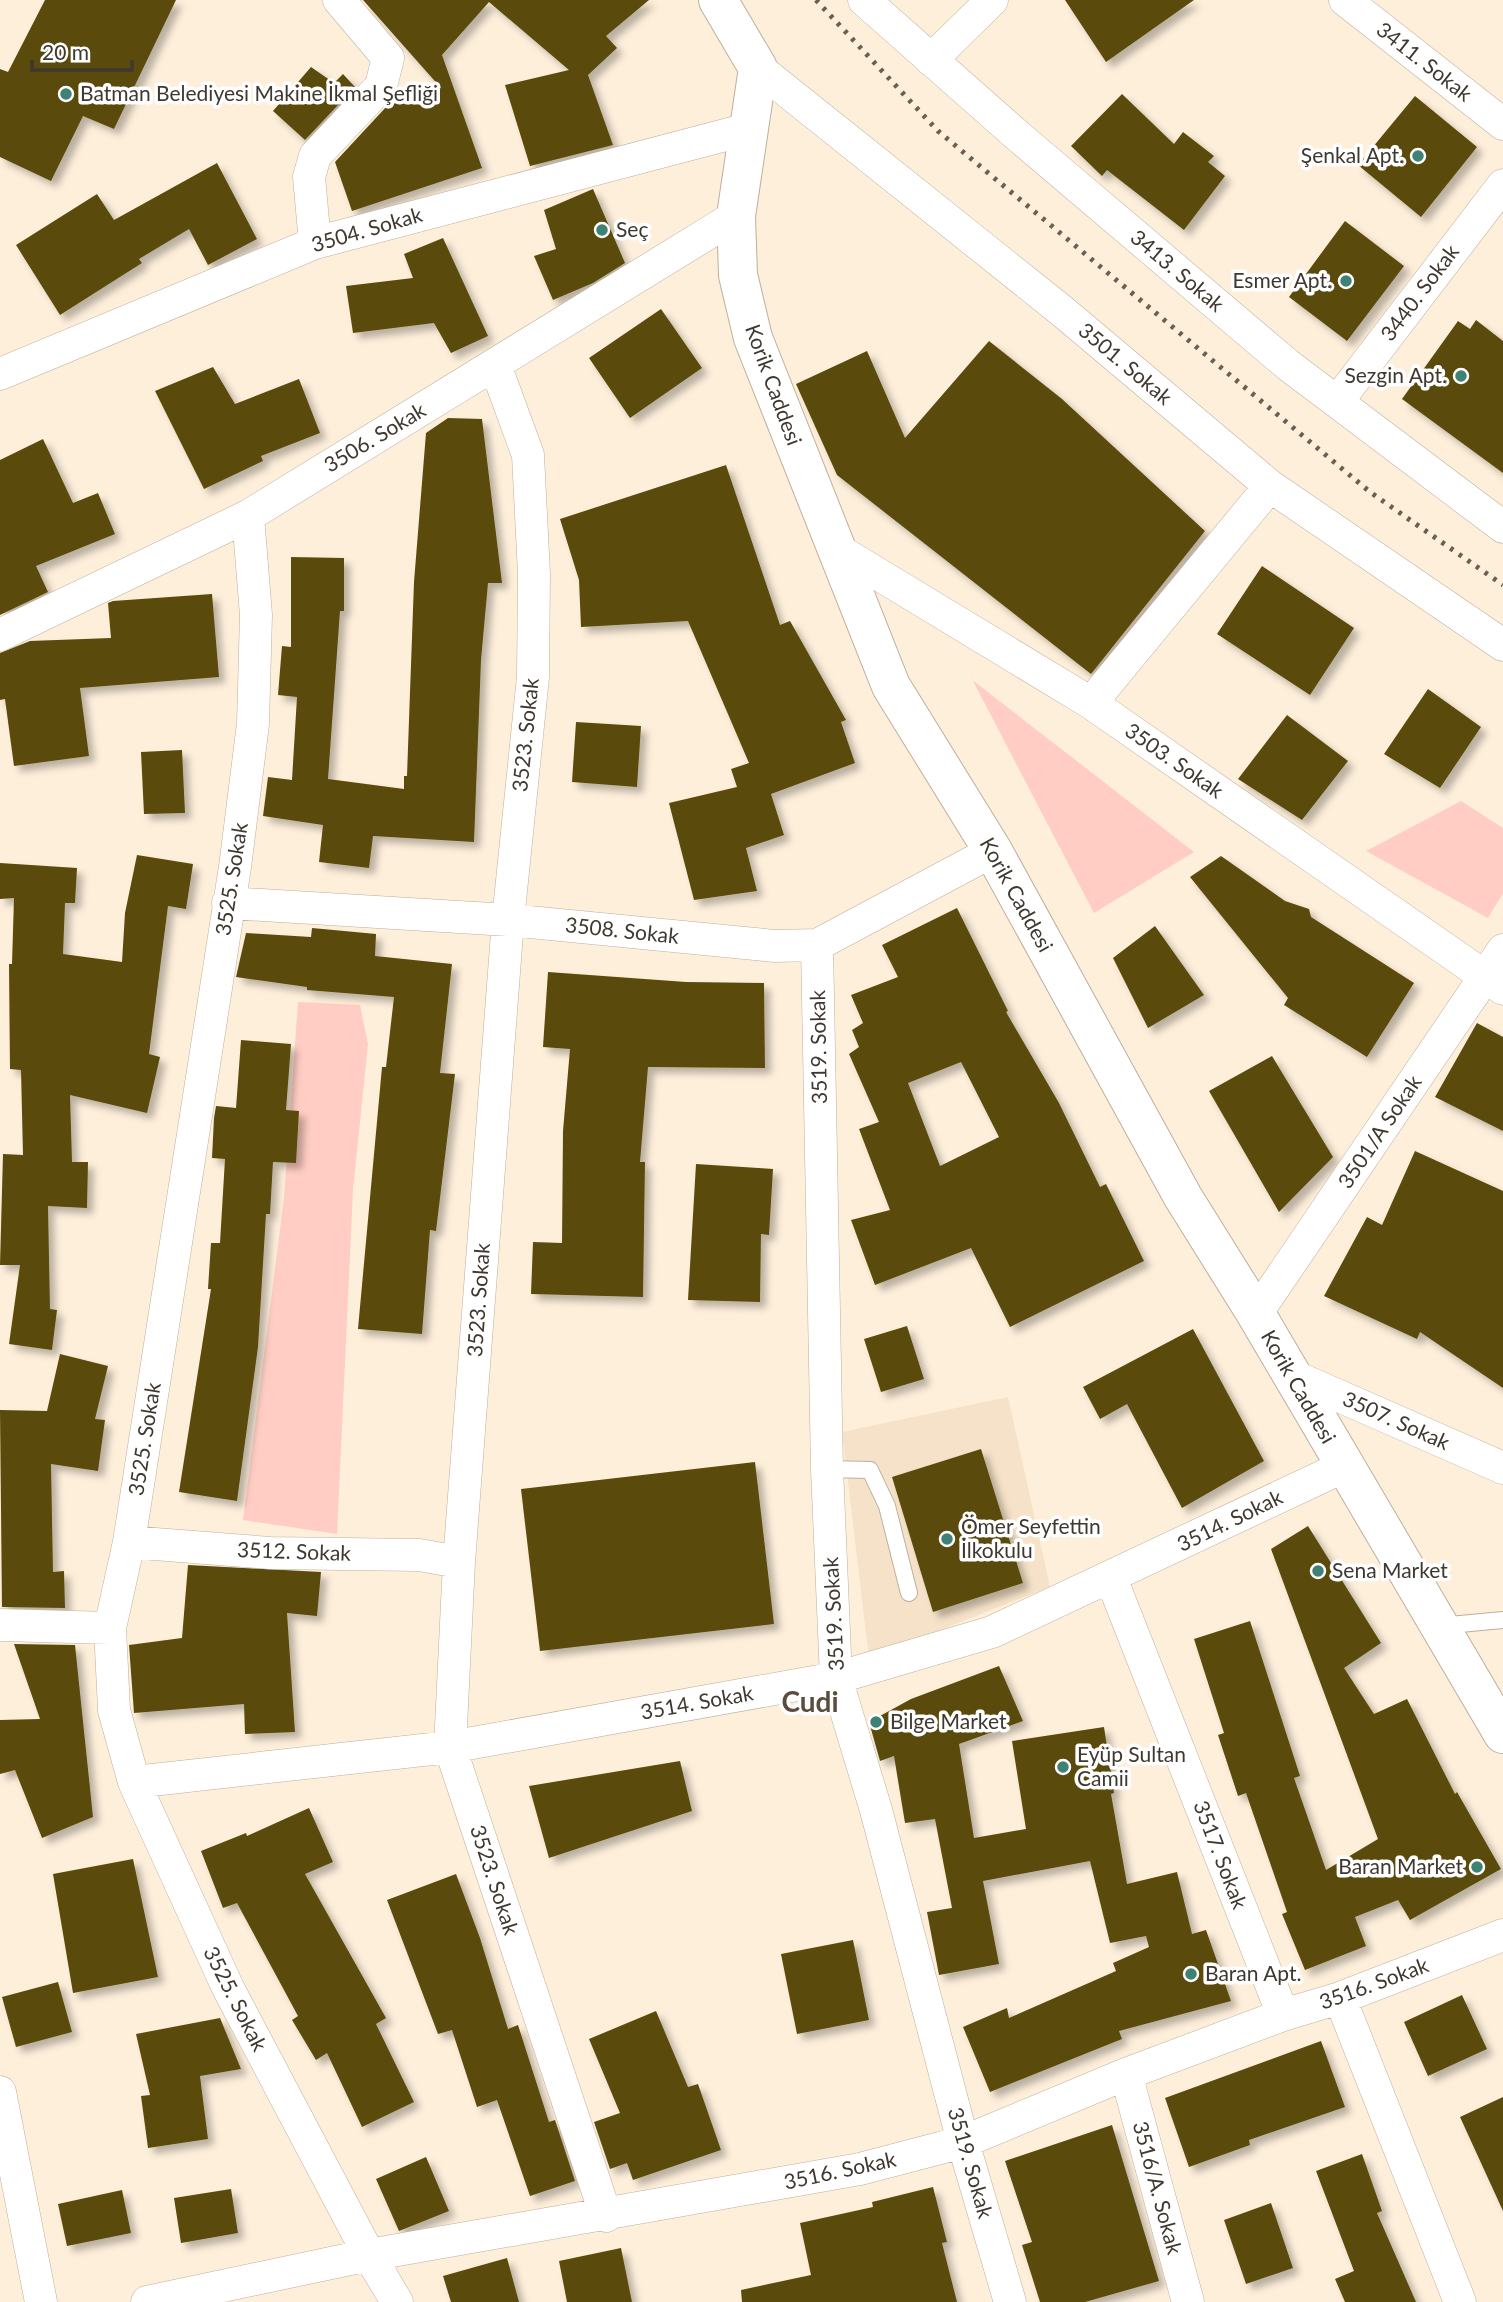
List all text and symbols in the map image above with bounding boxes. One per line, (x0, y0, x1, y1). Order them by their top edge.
street label: 3411. Sokak (1372, 16, 1478, 106)
scale bar (32, 28, 131, 72)
text: 20 m (42, 39, 89, 64)
place label: Batman Belediyesi Makine İkmal Şefliği (80, 80, 438, 105)
marker: Batman Belediyesi Makine İkmal Şefliği (58, 86, 74, 102)
place label: Şenkal Apt. (1301, 142, 1404, 167)
marker: Şenkal Apt. (1410, 148, 1426, 164)
street label: 3504. Sokak (308, 201, 425, 256)
place label: Seç (616, 216, 648, 241)
marker: Seç (594, 222, 610, 238)
street label: 3413. Sokak (1126, 224, 1230, 316)
street label: 3440. Sokak (1374, 239, 1463, 345)
place label: Esmer Apt. (1232, 267, 1332, 292)
marker: Esmer Apt. (1338, 273, 1354, 289)
street label: 3501. Sokak (1074, 317, 1178, 409)
street label: Korik Caddesi (741, 321, 808, 448)
place label: Sezgin Apt. (1344, 362, 1447, 387)
marker: Sezgin Apt. (1453, 368, 1469, 384)
street label: 3506. Sokak (319, 396, 430, 477)
street label: 3523. Sokak (506, 676, 543, 793)
street label: 3503. Sokak (1121, 717, 1229, 803)
street label: 3525. Sokak (209, 820, 252, 937)
street label: Korik Caddesi (976, 833, 1059, 956)
street label: 3508. Sokak (564, 911, 681, 948)
street label: 3519. Sokak (804, 989, 831, 1104)
street label: 3501/A Sokak (1332, 1070, 1426, 1192)
street label: 3523. Sokak (461, 1242, 494, 1358)
street label: Korik Caddesi (1257, 1325, 1342, 1447)
street label: 3525. Sokak (122, 1380, 165, 1497)
street label: 3507. Sokak (1339, 1385, 1454, 1454)
street label: 3514. Sokak (1173, 1483, 1286, 1556)
place label: Ömer Seyfettin İlkokulu (961, 1513, 1101, 1562)
marker: Ömer Seyfettin İlkokulu (939, 1531, 955, 1547)
street label: 3512. Sokak (237, 1536, 352, 1565)
street label: 3519. Sokak (817, 1556, 848, 1672)
place label: Sena Market (1332, 1557, 1448, 1582)
marker: Sena Market (1310, 1563, 1326, 1579)
street label: 3514. Sokak (638, 1679, 755, 1724)
district label: Cudi (781, 1684, 839, 1718)
place label: Bilge Market (890, 1708, 1007, 1733)
marker: Bilge Market (868, 1714, 884, 1730)
place label: Eyüp Sultan Camii (1077, 1741, 1186, 1790)
marker: Eyüp Sultan Camii (1055, 1759, 1071, 1775)
street label: 3517. Sokak (1189, 1797, 1254, 1912)
street label: 3523. Sokak (466, 1821, 525, 1938)
place label: Baran Market (1338, 1853, 1463, 1878)
marker: Baran Market (1469, 1859, 1485, 1875)
street label: 3525. Sokak (199, 1942, 274, 2055)
street label: 3516. Sokak (1316, 1951, 1432, 2014)
place label: Baran Apt. (1205, 1960, 1301, 1985)
marker: Baran Apt. (1183, 1966, 1199, 1982)
street label: 3519. Sokak (944, 2104, 999, 2221)
street label: 3516/A. Sokak (1129, 2118, 1188, 2257)
street label: 3516. Sokak (781, 2145, 898, 2194)

